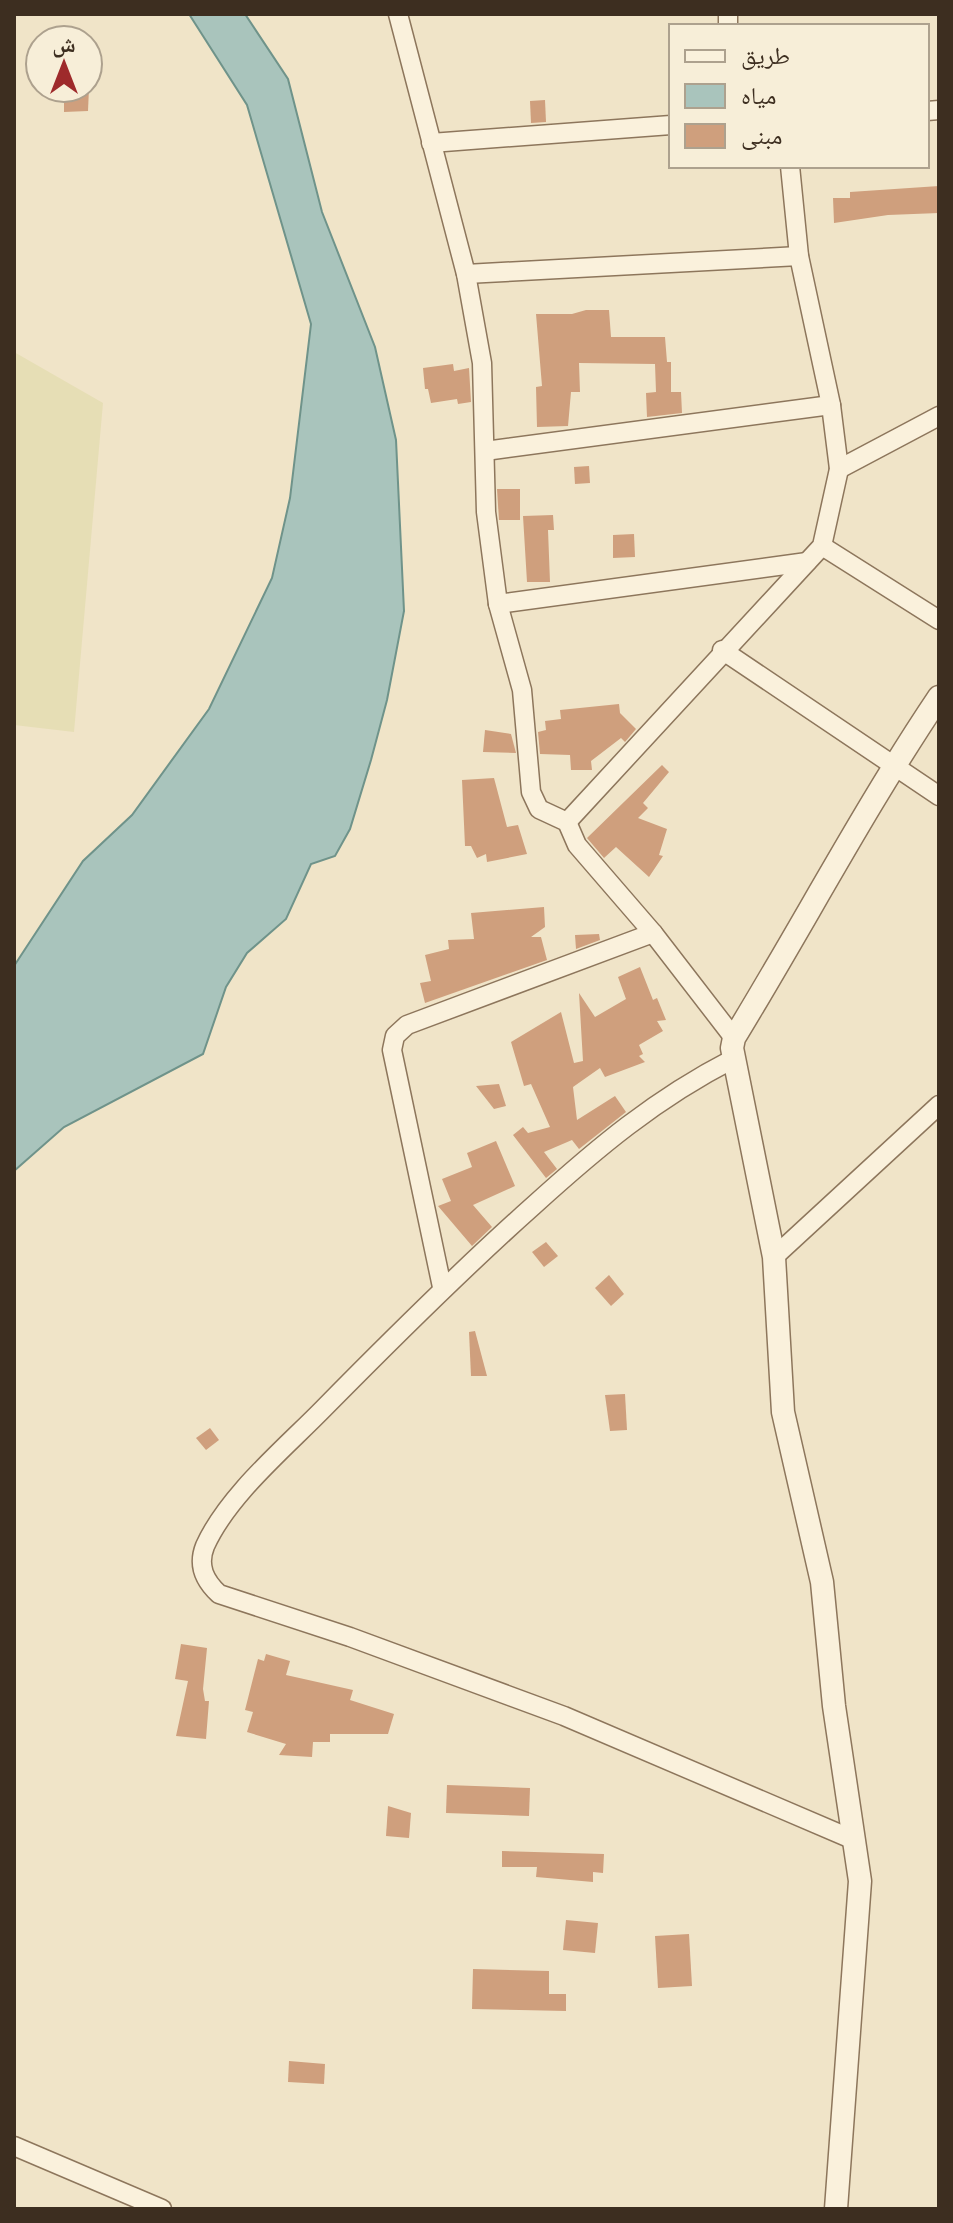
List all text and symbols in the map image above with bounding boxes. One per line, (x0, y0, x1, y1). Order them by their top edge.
north arrow (24, 24, 104, 104)
legend (669, 24, 929, 168)
text: ش (52, 29, 76, 59)
text: طريق (741, 39, 790, 72)
text: مياه (741, 79, 776, 112)
text: مبنى (741, 119, 782, 152)

